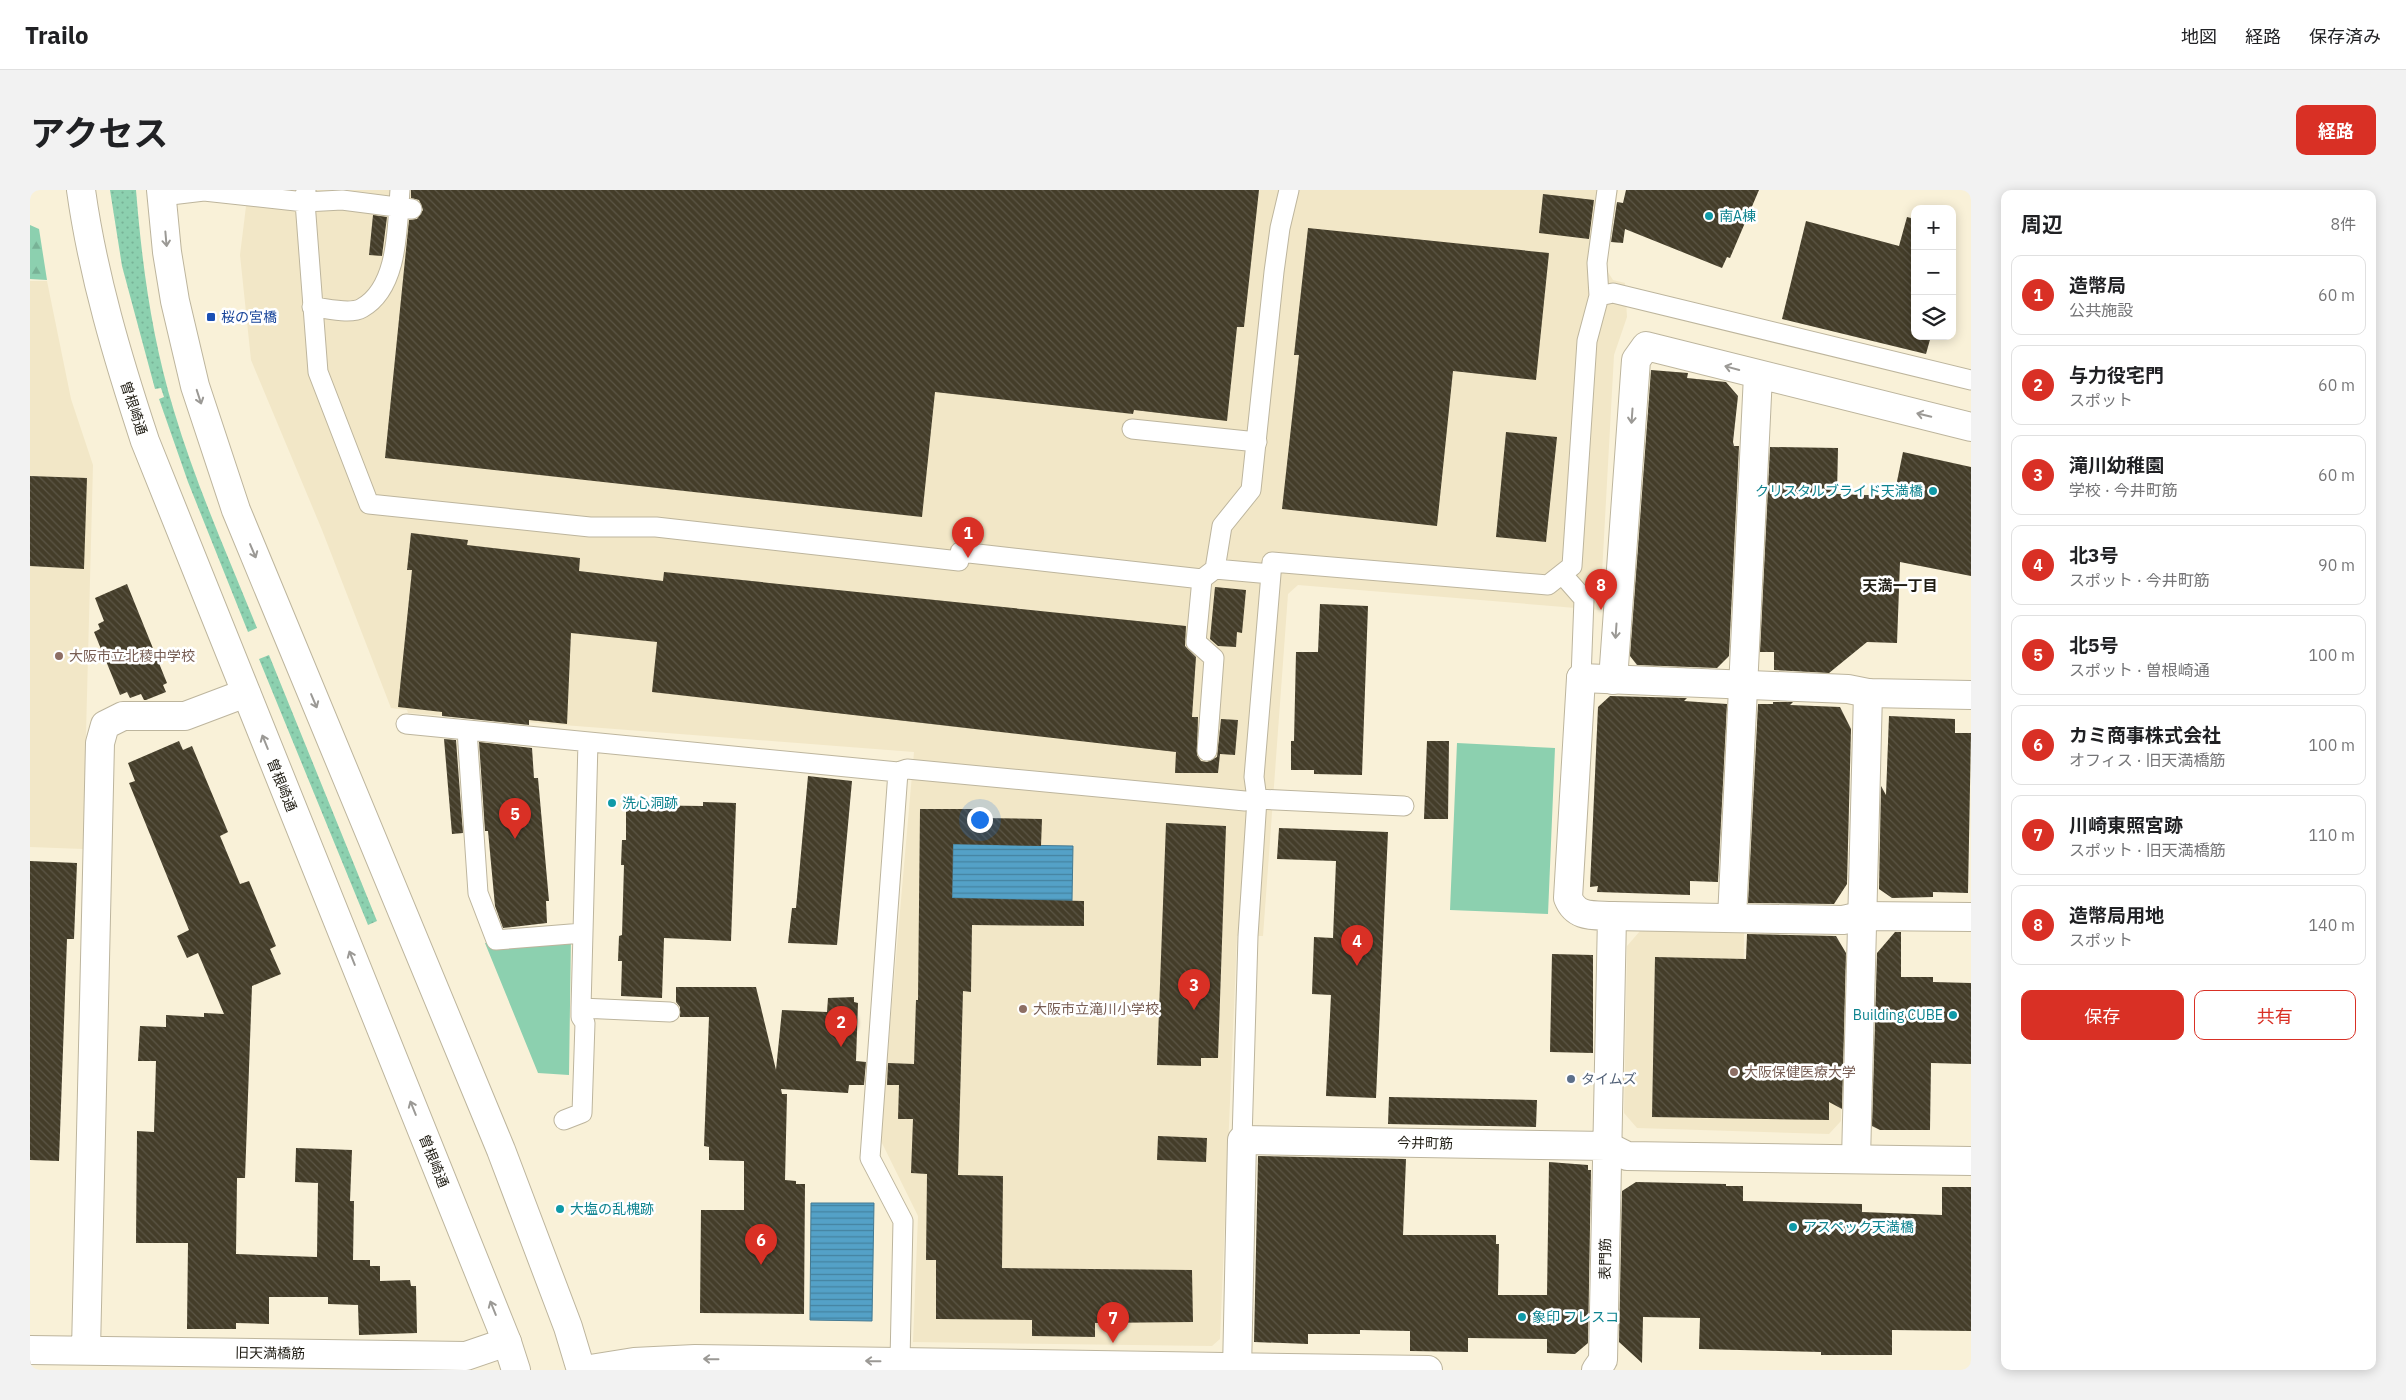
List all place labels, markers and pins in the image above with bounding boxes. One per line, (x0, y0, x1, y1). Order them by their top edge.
place label: 南A棟 (1719, 207, 1756, 225)
marker: 南A棟 (1703, 210, 1715, 222)
place label: 桜の宮橋 (221, 308, 277, 326)
marker: 桜の宮橋 (205, 311, 217, 323)
place label: クリスタルブライド天満橋 (1755, 482, 1923, 500)
marker: クリスタルブライド天満橋 (1927, 485, 1939, 497)
pin: 1 (952, 517, 984, 558)
pin: 8 (1585, 569, 1617, 610)
place label: 大阪市立北稜中学校 (69, 647, 195, 665)
marker: 大阪市立北稜中学校 (53, 650, 65, 662)
place label: 洗心洞跡 (622, 794, 678, 812)
marker: 洗心洞跡 (606, 797, 618, 809)
pin: 5 (499, 798, 531, 839)
pin: 4 (1341, 925, 1373, 966)
pin: 3 (1178, 969, 1210, 1010)
place label: 大阪市立滝川小学校 (1033, 1000, 1159, 1018)
marker: 大阪市立滝川小学校 (1017, 1003, 1029, 1015)
pin: 2 (825, 1006, 857, 1047)
place label: Building CUBE (1853, 1006, 1943, 1024)
marker: Building CUBE (1947, 1009, 1959, 1021)
place label: 大阪保健医療大学 (1744, 1063, 1856, 1081)
marker: 大阪保健医療大学 (1728, 1066, 1740, 1078)
place label: タイムズ (1581, 1070, 1637, 1088)
marker: タイムズ (1565, 1073, 1577, 1085)
place label: 大塩の乱槐跡 (570, 1200, 654, 1218)
marker: 大塩の乱槐跡 (554, 1203, 566, 1215)
place label: アスペック天満橋 (1803, 1218, 1914, 1236)
marker: アスペック天満橋 (1787, 1221, 1799, 1233)
pin: 6 (745, 1224, 777, 1265)
pin: 7 (1097, 1302, 1129, 1343)
place label: 象印 フレスコ (1532, 1308, 1619, 1326)
marker: 象印 フレスコ (1516, 1311, 1528, 1323)

